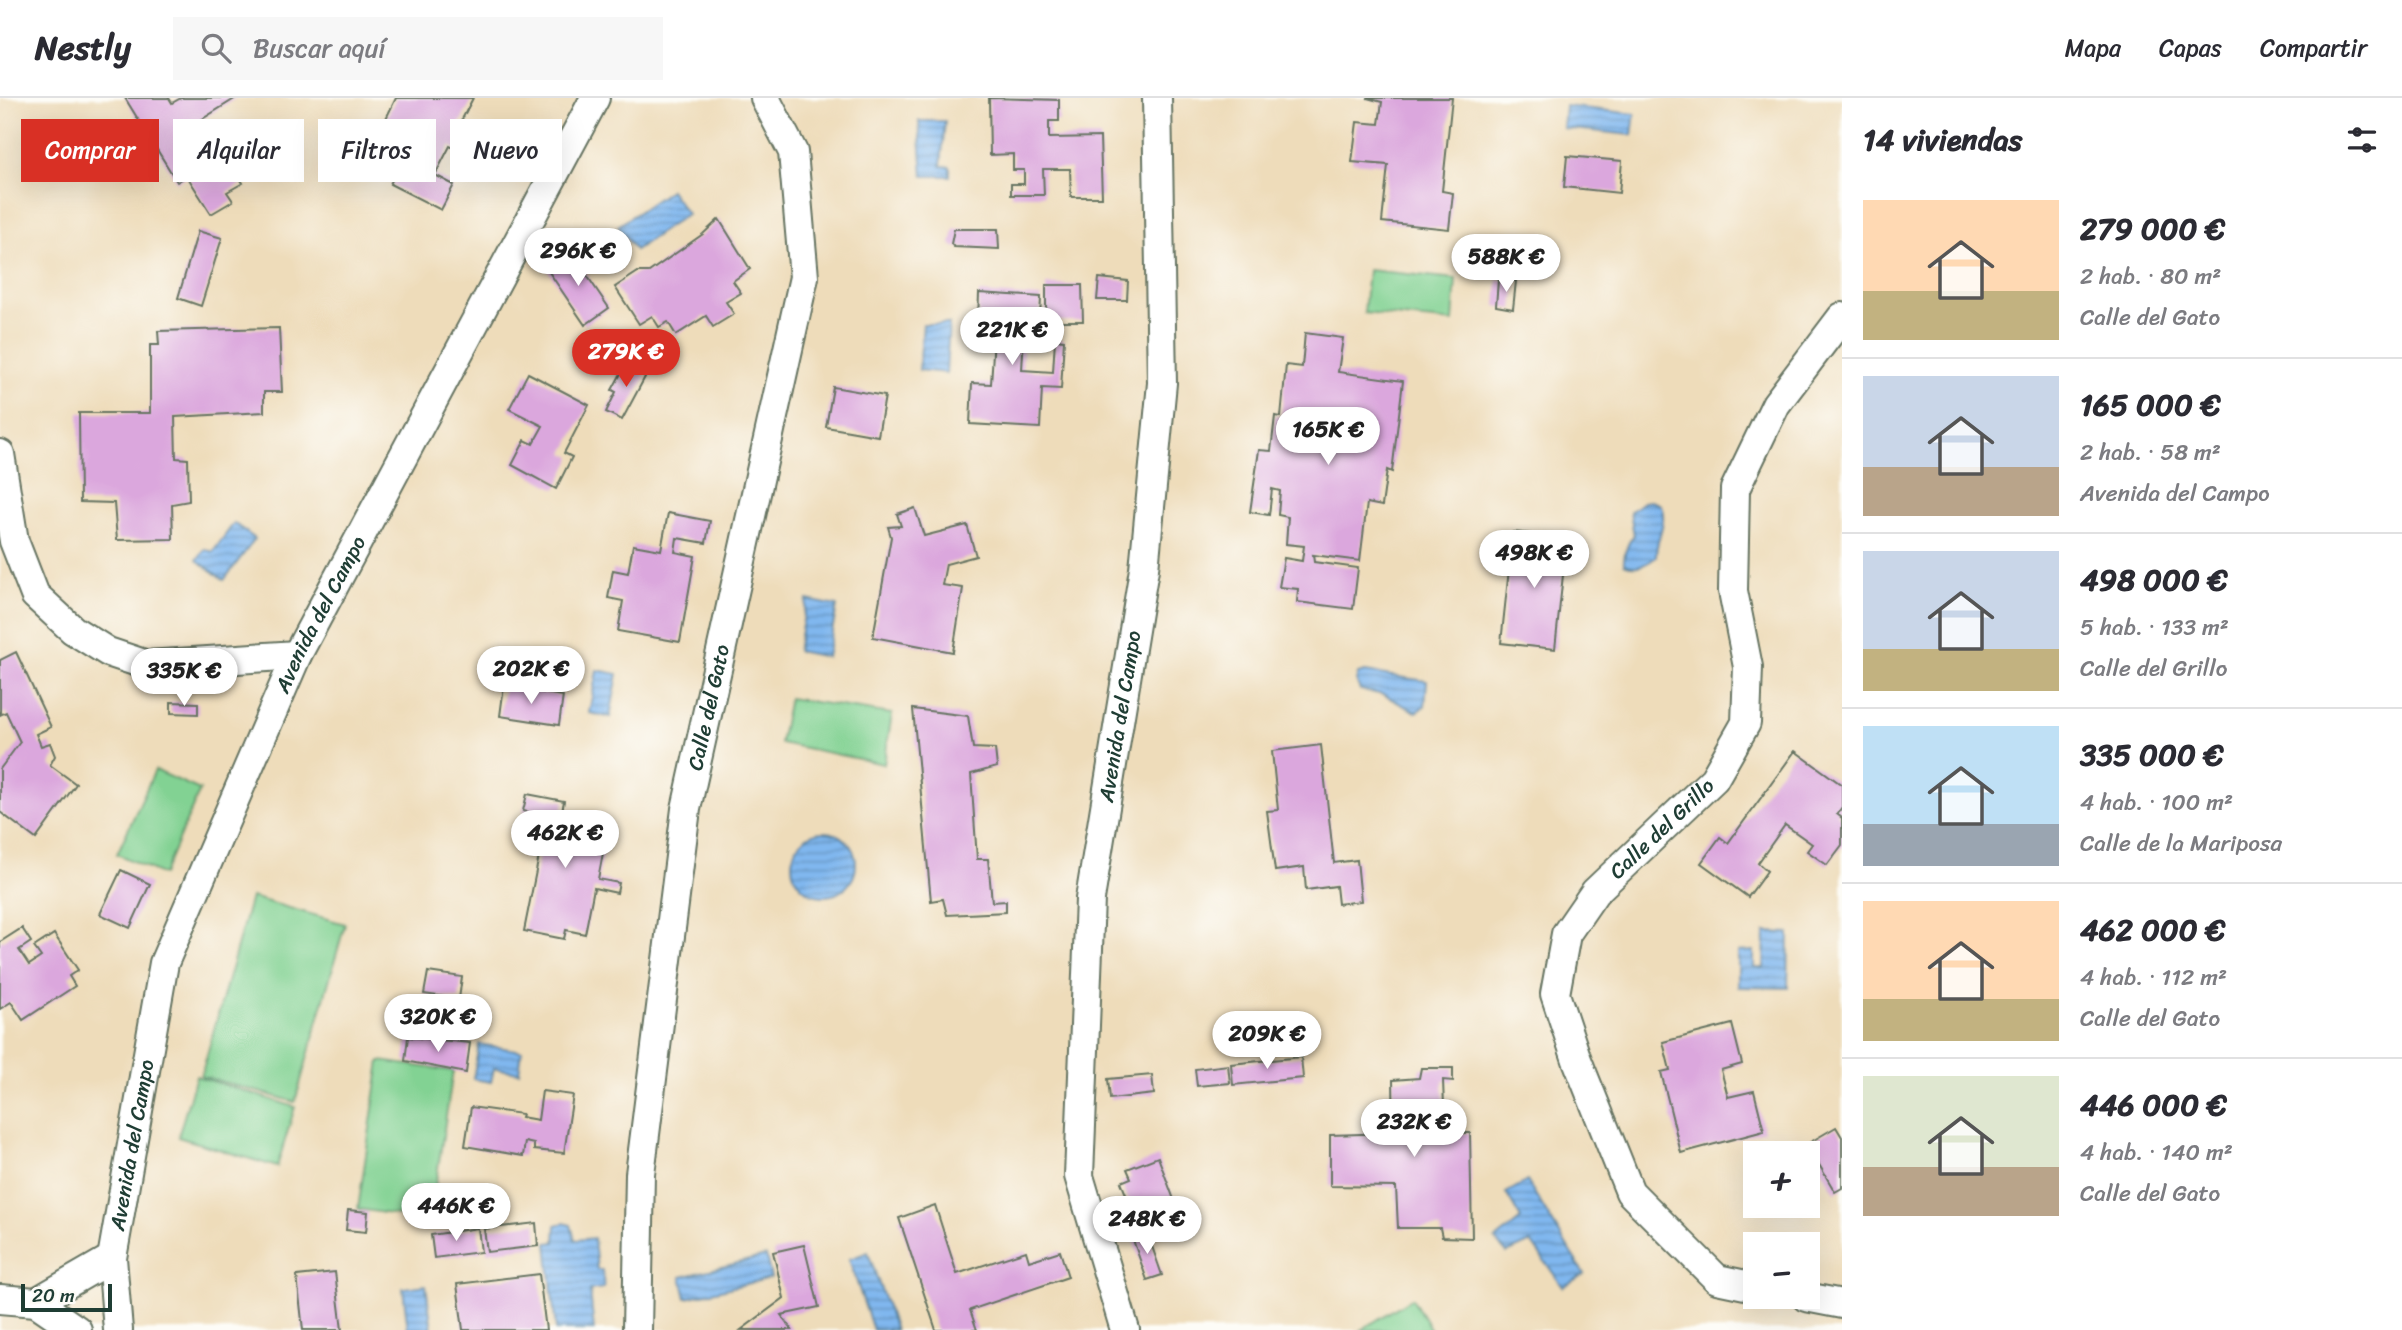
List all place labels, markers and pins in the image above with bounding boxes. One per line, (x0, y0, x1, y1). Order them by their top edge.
pin: 296K € (521, 228, 635, 288)
pin: 588K € (1449, 234, 1563, 294)
pin: 221K € (955, 308, 1069, 367)
pin: 279K € (569, 330, 683, 389)
pin: 165K € (1271, 408, 1385, 467)
pin: 498K € (1477, 531, 1591, 590)
pin: 202K € (474, 646, 588, 706)
pin: 335K € (127, 648, 241, 708)
pin: 462K € (508, 810, 622, 870)
pin: 320K € (381, 995, 495, 1054)
pin: 209K € (1210, 1012, 1324, 1071)
pin: 232K € (1357, 1100, 1471, 1159)
pin: 446K € (399, 1184, 513, 1243)
pin: 248K € (1090, 1196, 1204, 1256)

